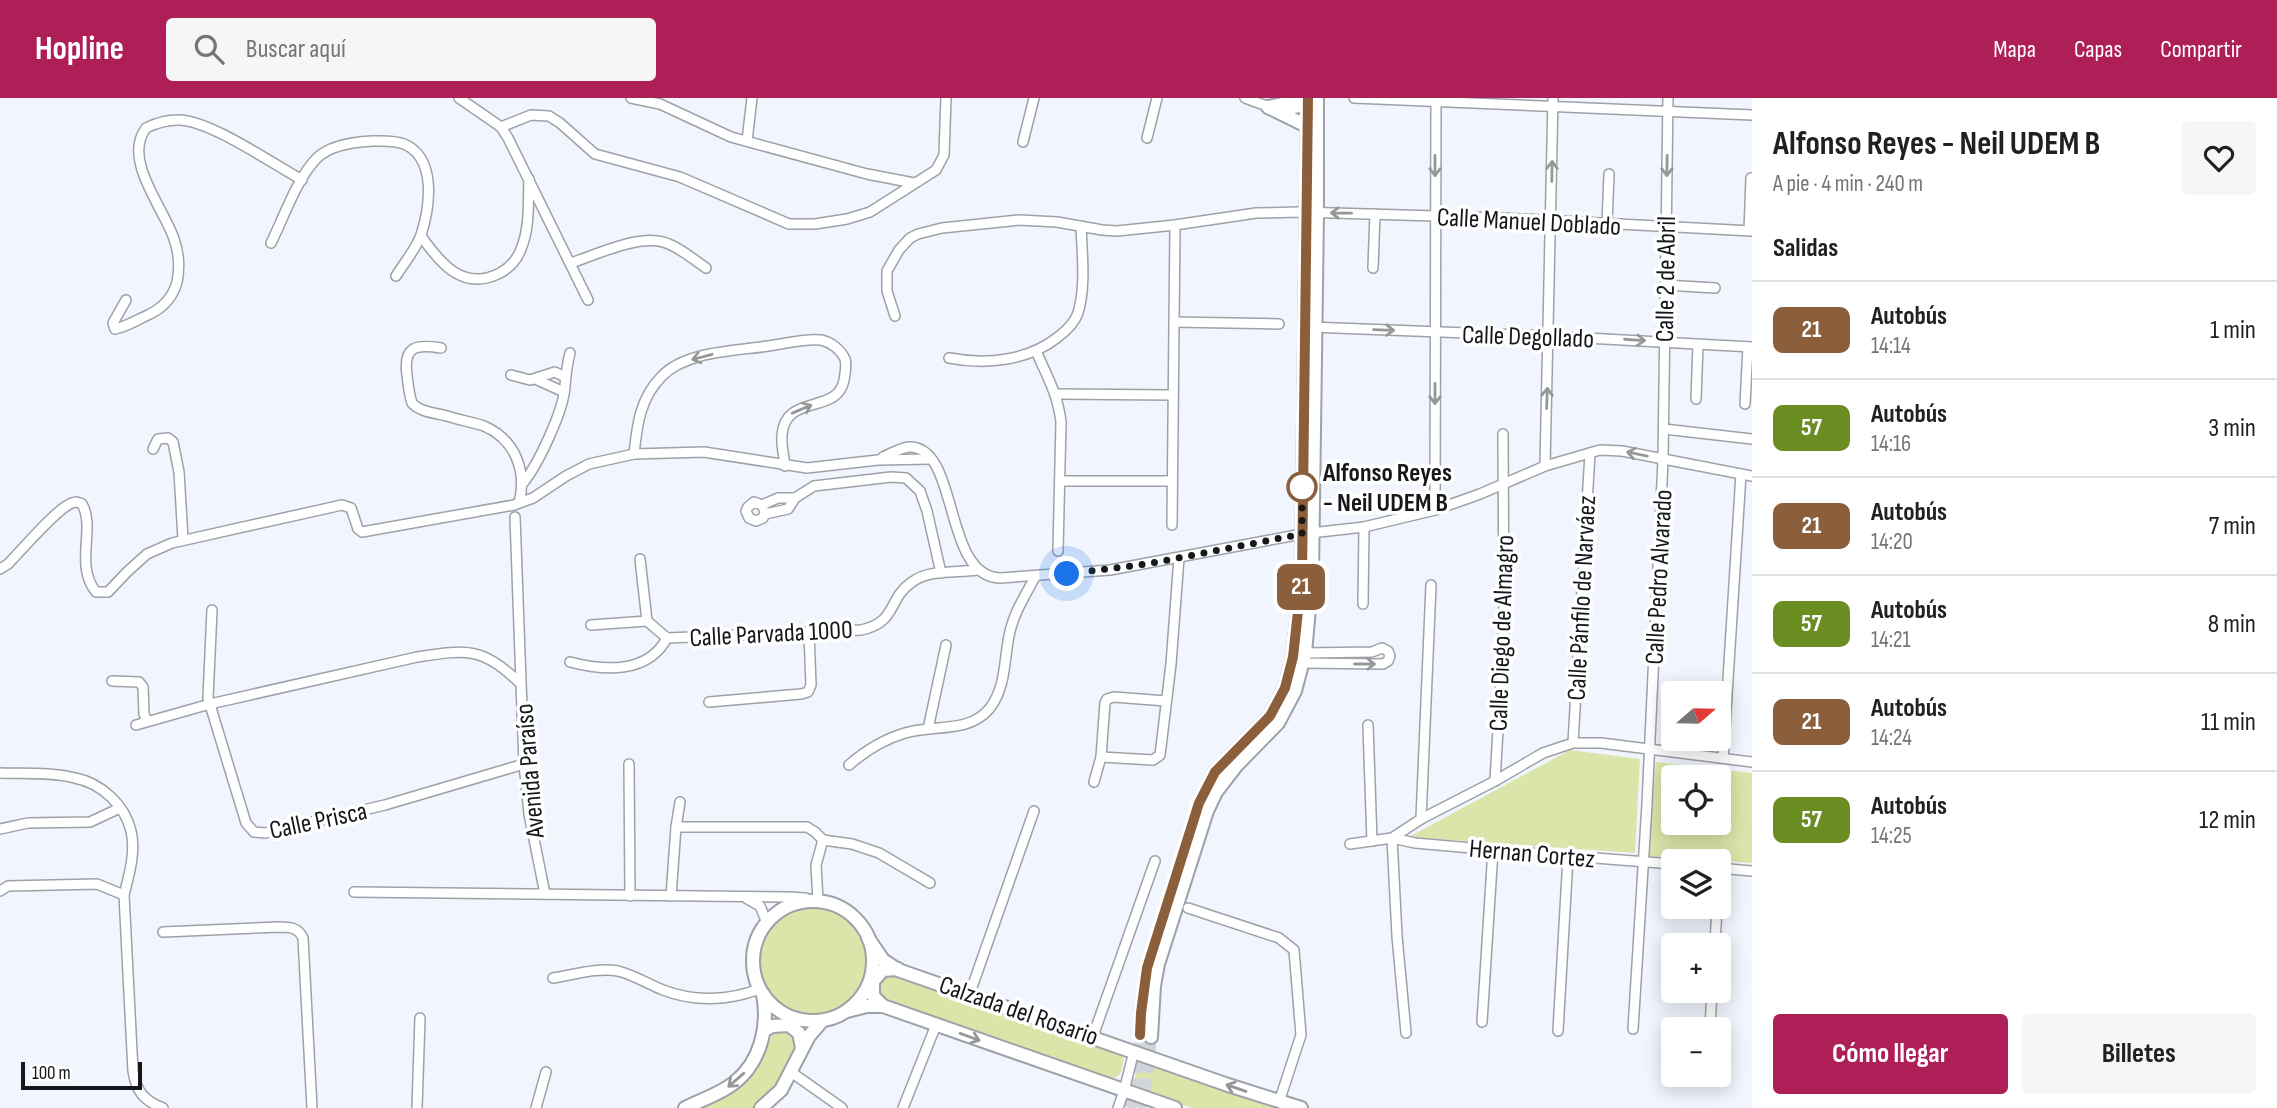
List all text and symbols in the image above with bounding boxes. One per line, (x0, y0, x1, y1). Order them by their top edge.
search box (166, 18, 656, 81)
text: Hopline (35, 29, 124, 69)
icon: search (190, 30, 228, 68)
text: Buscar aquí (246, 34, 346, 65)
text: Mapa (1993, 35, 2036, 64)
text: Capas (2074, 35, 2122, 64)
text: Compartir (2160, 35, 2242, 64)
button: heart (2182, 121, 2256, 195)
text: Alfonso Reyes - Neil UDEM B (1773, 124, 2100, 164)
one-way arrow (1429, 154, 1442, 177)
one-way arrow (1660, 154, 1674, 177)
one-way arrow (1545, 160, 1559, 183)
text: A pie · 4 min · 240 m (1773, 170, 1923, 198)
street label: Calle Manuel Doblado (1436, 202, 1622, 243)
one-way arrow (1330, 207, 1353, 220)
street label: Calle 2 de Abril (1650, 216, 1683, 342)
text: Salidas (1773, 233, 1838, 264)
text: Autobús (1871, 301, 1947, 332)
text: 21 (1802, 315, 1821, 344)
text: 1 min (2210, 315, 2256, 346)
street label: Calle Degollado (1461, 320, 1594, 355)
one-way arrow (1372, 324, 1395, 337)
text: 14:14 (1871, 332, 1911, 360)
one-way arrow (1624, 334, 1647, 347)
one-way arrow (691, 351, 714, 364)
one-way arrow (1428, 382, 1442, 405)
one-way arrow (1540, 387, 1554, 410)
text: Autobús (1871, 399, 1947, 430)
one-way arrow (791, 401, 813, 414)
text: 57 (1801, 413, 1822, 442)
text: 3 min (2208, 413, 2256, 444)
text: 14:16 (1871, 430, 1911, 458)
one-way arrow (1626, 447, 1649, 461)
place label: Alfonso Reyes - Neil UDEM B (1322, 458, 1452, 519)
marker: Alfonso Reyes - Neil UDEM B (1287, 472, 1317, 502)
street label: Calle Pedro Alvarado (1639, 489, 1680, 665)
street label: Calle Pánfilo de Narváez (1562, 495, 1603, 701)
text: Autobús (1871, 497, 1947, 528)
text: 21 (1802, 511, 1821, 540)
text: 7 min (2209, 511, 2256, 542)
text: 14:20 (1871, 528, 1913, 556)
street label: Calle Diego de Almagro (1484, 534, 1521, 732)
your location (1049, 556, 1084, 591)
line badge: 21 (1270, 564, 1332, 610)
text: 21 (1291, 572, 1311, 601)
text: Autobús (1871, 595, 1947, 626)
text: 57 (1801, 609, 1822, 638)
text: 8 min (2208, 609, 2256, 640)
street label: Calle Parvada 1000 (689, 615, 853, 654)
text: 14:21 (1871, 626, 1911, 654)
one-way arrow (1353, 657, 1376, 671)
north arrow (1661, 681, 1731, 751)
map controls (1661, 681, 1731, 1087)
text: Autobús (1871, 693, 1947, 724)
street label: Avenida Paraíso (509, 702, 552, 840)
text: 21 (1802, 707, 1821, 736)
text: 11 min (2201, 707, 2256, 738)
text: 14:24 (1871, 724, 1912, 752)
button: locate (1661, 765, 1731, 835)
text: Autobús (1871, 791, 1947, 822)
street label: Calle Prisca (267, 796, 370, 847)
text: 57 (1801, 805, 1822, 834)
text: 12 min (2199, 805, 2256, 836)
text: 14:25 (1871, 822, 1912, 850)
street label: Hernan Cortez (1468, 834, 1596, 875)
button: layers (1661, 849, 1731, 919)
button: + (1661, 933, 1731, 1003)
street label: Calzada del Rosario (935, 970, 1102, 1053)
button: Cómo llegar (1773, 1014, 2008, 1094)
button: Billetes (2022, 1014, 2256, 1094)
button: − (1661, 1017, 1731, 1087)
one-way arrow (959, 1032, 981, 1044)
scale bar (21, 1059, 142, 1091)
text: 100 m (32, 1062, 71, 1085)
one-way arrow (727, 1072, 745, 1088)
one-way arrow (1225, 1081, 1247, 1094)

